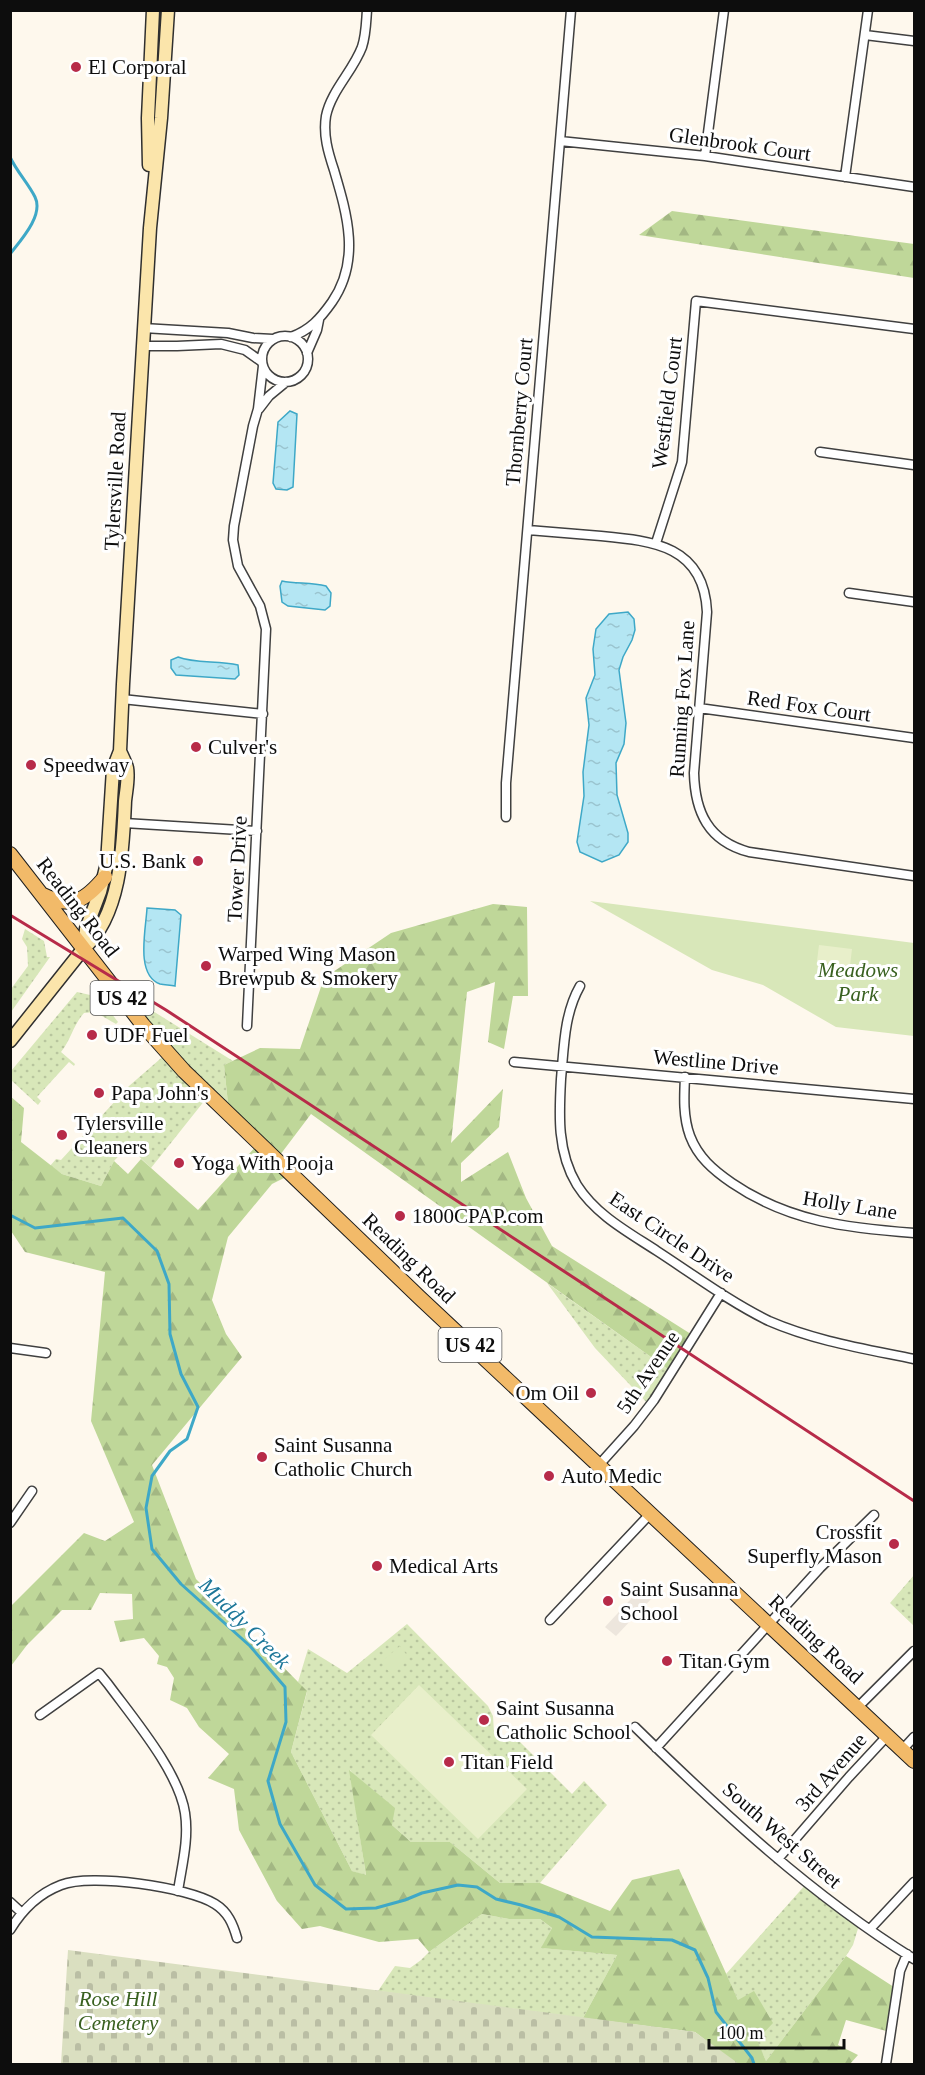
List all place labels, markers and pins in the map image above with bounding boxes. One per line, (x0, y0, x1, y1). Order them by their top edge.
place label: El Corporal (88, 55, 187, 79)
marker: El Corporal (69, 60, 83, 74)
place label: Culver's (208, 735, 277, 759)
marker: Culver's (189, 740, 203, 754)
place label: Speedway (43, 753, 130, 777)
marker: Speedway (24, 758, 38, 772)
place label: U.S. Bank (99, 849, 186, 873)
marker: U.S. Bank (191, 854, 205, 868)
place label: Warped Wing Mason Brewpub & Smokery (218, 942, 398, 990)
marker: Warped Wing Mason Brewpub & Smokery (199, 959, 213, 973)
place label: UDF Fuel (104, 1023, 189, 1047)
marker: UDF Fuel (85, 1028, 99, 1042)
place label: Papa John's (111, 1081, 209, 1105)
marker: Papa John's (92, 1086, 106, 1100)
place label: Tylersville Cleaners (74, 1111, 164, 1159)
marker: Tylersville Cleaners (55, 1128, 69, 1142)
place label: Yoga With Pooja (191, 1151, 334, 1175)
marker: Yoga With Pooja (172, 1156, 186, 1170)
place label: 1800CPAP.com (412, 1204, 544, 1228)
marker: 1800CPAP.com (393, 1209, 407, 1223)
place label: Om Oil (515, 1381, 579, 1405)
marker: Om Oil (584, 1386, 598, 1400)
place label: Saint Susanna Catholic Church (274, 1433, 413, 1481)
marker: Saint Susanna Catholic Church (255, 1450, 269, 1464)
place label: Auto Medic (561, 1464, 662, 1488)
marker: Auto Medic (542, 1469, 556, 1483)
place label: Crossfit Superfly Mason (747, 1520, 882, 1568)
marker: Crossfit Superfly Mason (887, 1537, 901, 1551)
place label: Medical Arts (389, 1554, 498, 1578)
marker: Medical Arts (370, 1559, 384, 1573)
place label: Saint Susanna School (620, 1577, 739, 1625)
marker: Saint Susanna School (601, 1594, 615, 1608)
place label: Titan Gym (679, 1649, 770, 1673)
marker: Titan Gym (660, 1654, 674, 1668)
place label: Saint Susanna Catholic School (496, 1696, 631, 1744)
marker: Saint Susanna Catholic School (477, 1713, 491, 1727)
place label: Titan Field (461, 1750, 553, 1774)
marker: Titan Field (442, 1755, 456, 1769)

